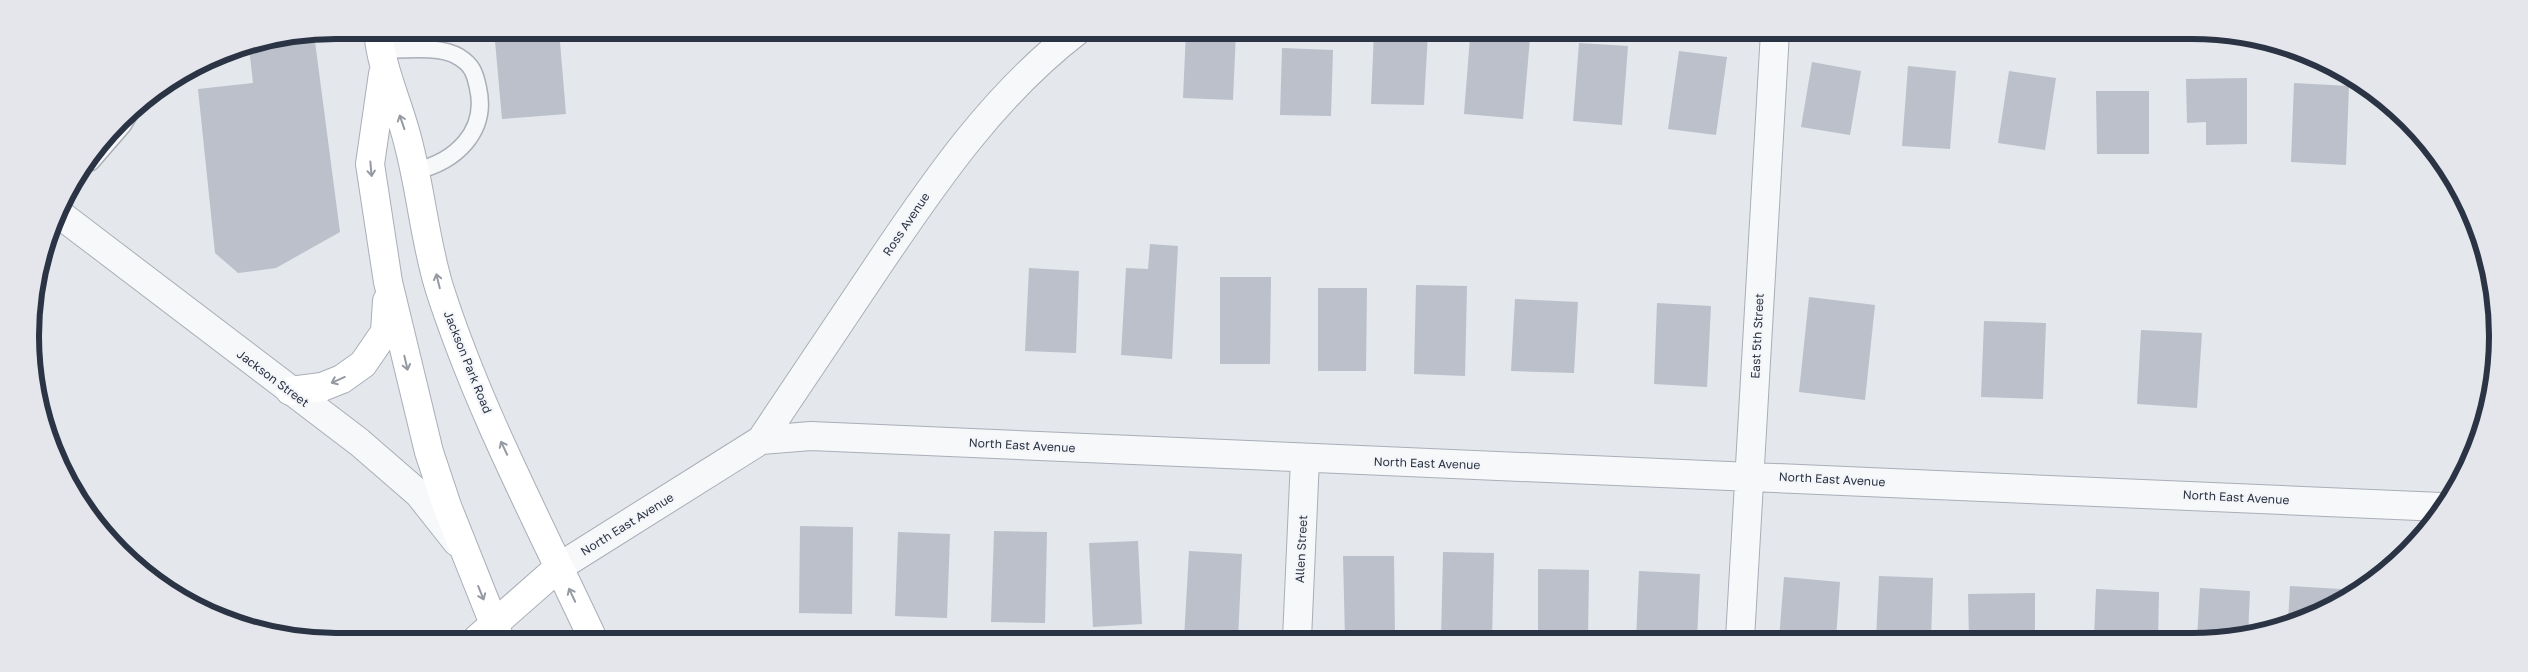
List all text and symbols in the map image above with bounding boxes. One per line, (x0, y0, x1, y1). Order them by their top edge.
one-way arrow (396, 115, 406, 131)
one-way arrow (366, 161, 376, 177)
street label: Ross Avenue (879, 189, 933, 259)
one-way arrow (433, 273, 442, 289)
street label: East 5th Street (1747, 293, 1767, 379)
street label: Jackson Park Road (441, 309, 495, 415)
street label: Jackson Street (234, 346, 312, 410)
one-way arrow (402, 355, 411, 371)
one-way arrow (331, 376, 346, 386)
street label: North East Avenue (968, 435, 1076, 455)
one-way arrow (498, 441, 508, 456)
street label: North East Avenue (1373, 454, 1481, 472)
street label: North East Avenue (1778, 469, 1886, 489)
street label: North East Avenue (2182, 487, 2290, 507)
street label: North East Avenue (578, 489, 676, 559)
street label: Allen Street (1292, 514, 1310, 583)
one-way arrow (478, 585, 487, 600)
one-way arrow (567, 588, 577, 603)

